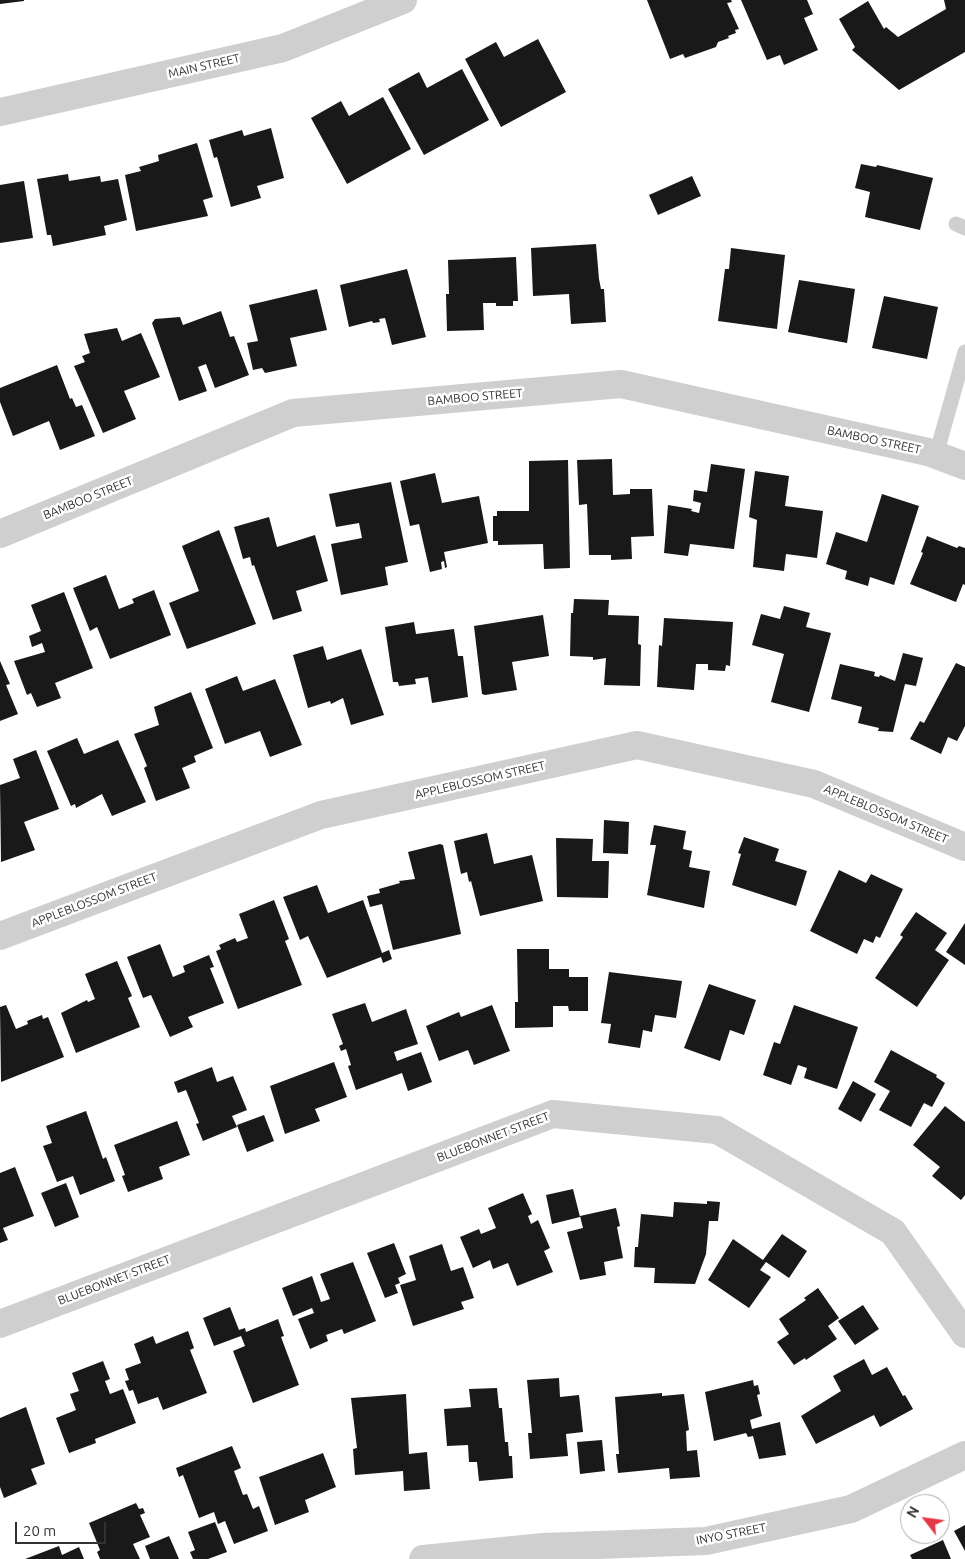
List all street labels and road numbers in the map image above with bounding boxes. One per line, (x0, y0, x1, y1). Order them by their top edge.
street label: MAIN STREET (167, 51, 241, 81)
street label: BAMBOO STREET (427, 386, 523, 408)
street label: BAMBOO STREET (826, 423, 922, 457)
street label: BAMBOO STREET (41, 473, 135, 523)
street label: APPLEBLOSSOM STREET (413, 758, 547, 802)
street label: APPLEBLOSSOM STREET (822, 781, 950, 847)
street label: APPLEBLOSSOM STREET (29, 869, 159, 931)
street label: BLUEBONNET STREET (435, 1109, 551, 1165)
street label: BLUEBONNET STREET (56, 1252, 172, 1308)
street label: INYO STREET (695, 1520, 767, 1548)

